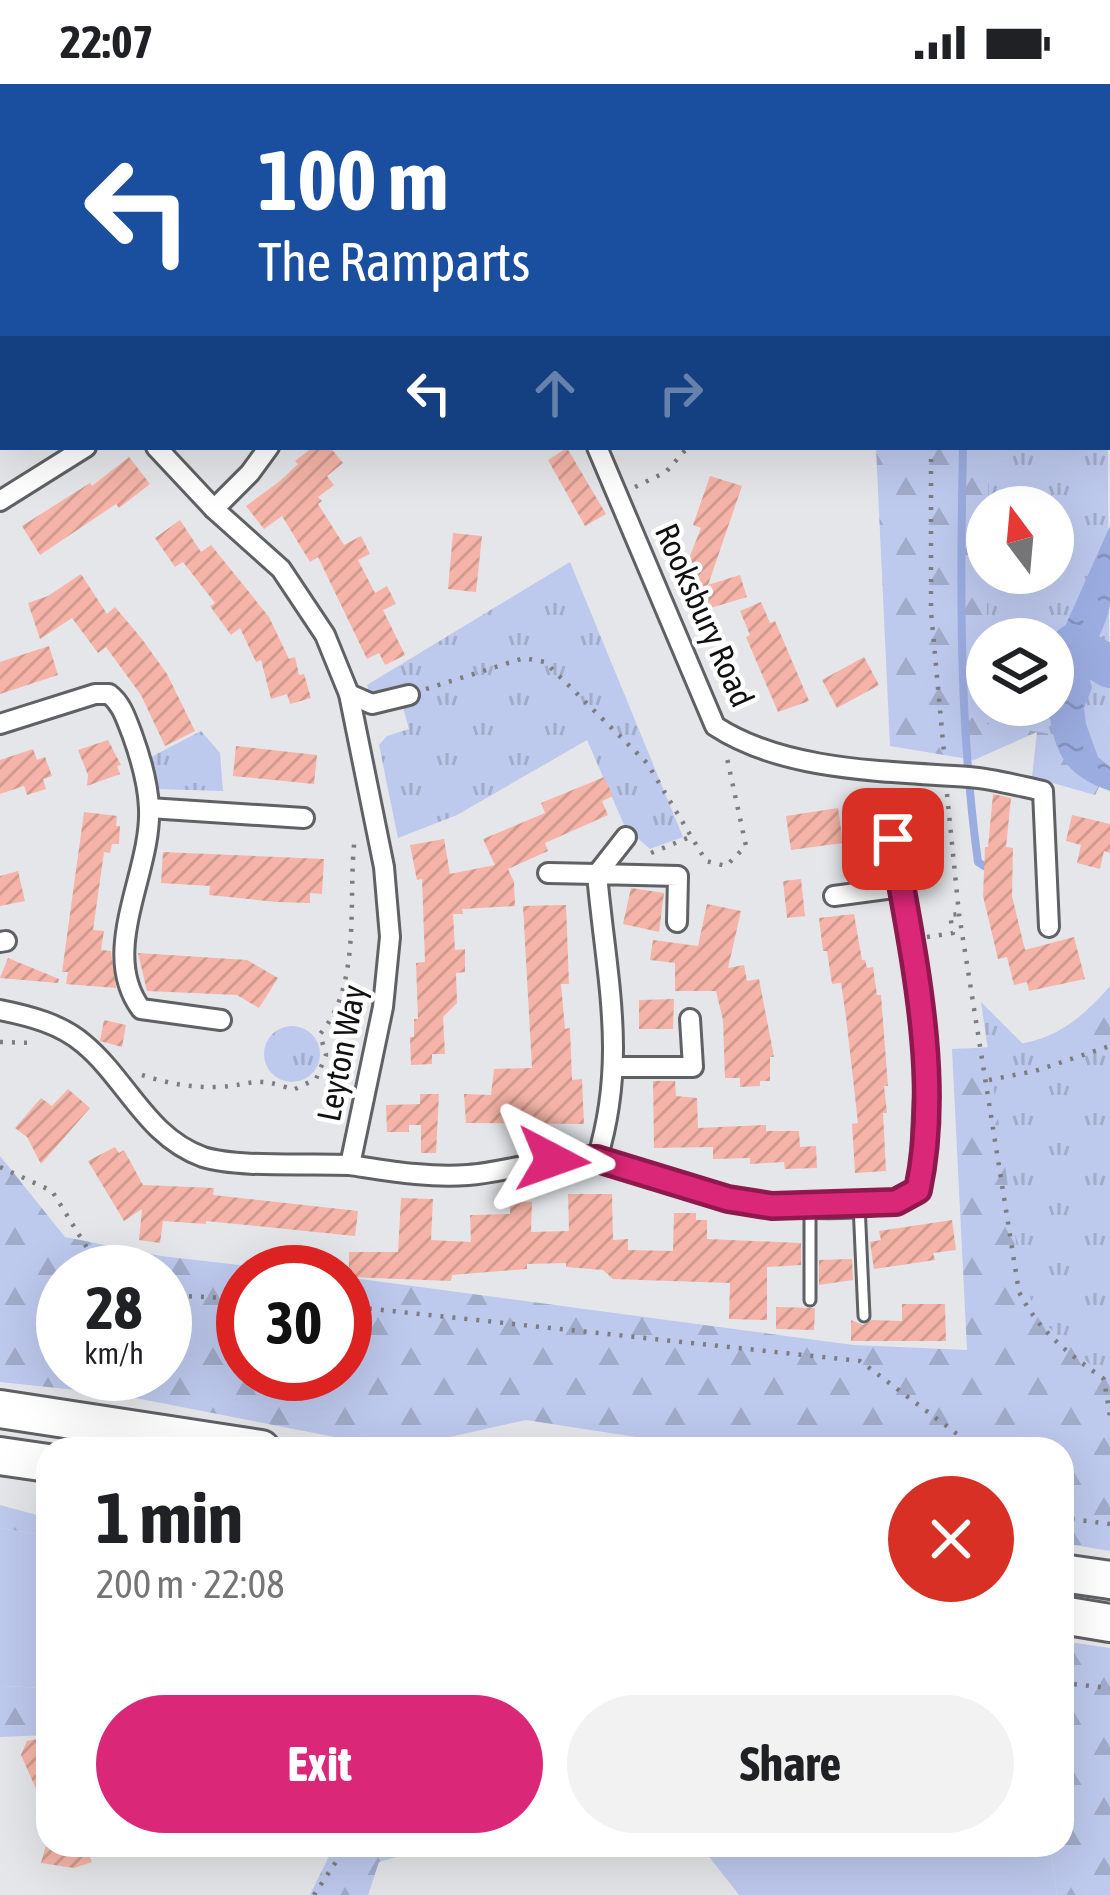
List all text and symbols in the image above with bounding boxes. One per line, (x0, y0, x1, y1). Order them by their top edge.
text: 22:07 (60, 16, 154, 68)
icon: left (60, 132, 216, 288)
text: 100 m (258, 132, 448, 228)
text: The Ramparts (258, 231, 530, 292)
icon: left (396, 360, 462, 426)
icon: ahead (522, 360, 588, 426)
icon: right (648, 360, 714, 426)
north arrow (966, 486, 1074, 594)
map controls (966, 486, 1074, 726)
street label: Rooksbury Road (648, 518, 762, 712)
button: layers (966, 618, 1074, 726)
pin (842, 788, 944, 890)
icon: arrive (860, 806, 926, 872)
street label: Leyton Way (309, 982, 373, 1124)
position arrow (490, 1097, 616, 1223)
speed limit sign: 30 (216, 1245, 372, 1401)
text: 28 (86, 1273, 142, 1342)
text: km/h (84, 1336, 144, 1370)
text: 1 min (96, 1476, 243, 1558)
button: close (888, 1476, 1014, 1602)
text: 200 m · 22:08 (96, 1562, 285, 1606)
button: Exit (96, 1695, 543, 1833)
button: Share (567, 1695, 1014, 1833)

